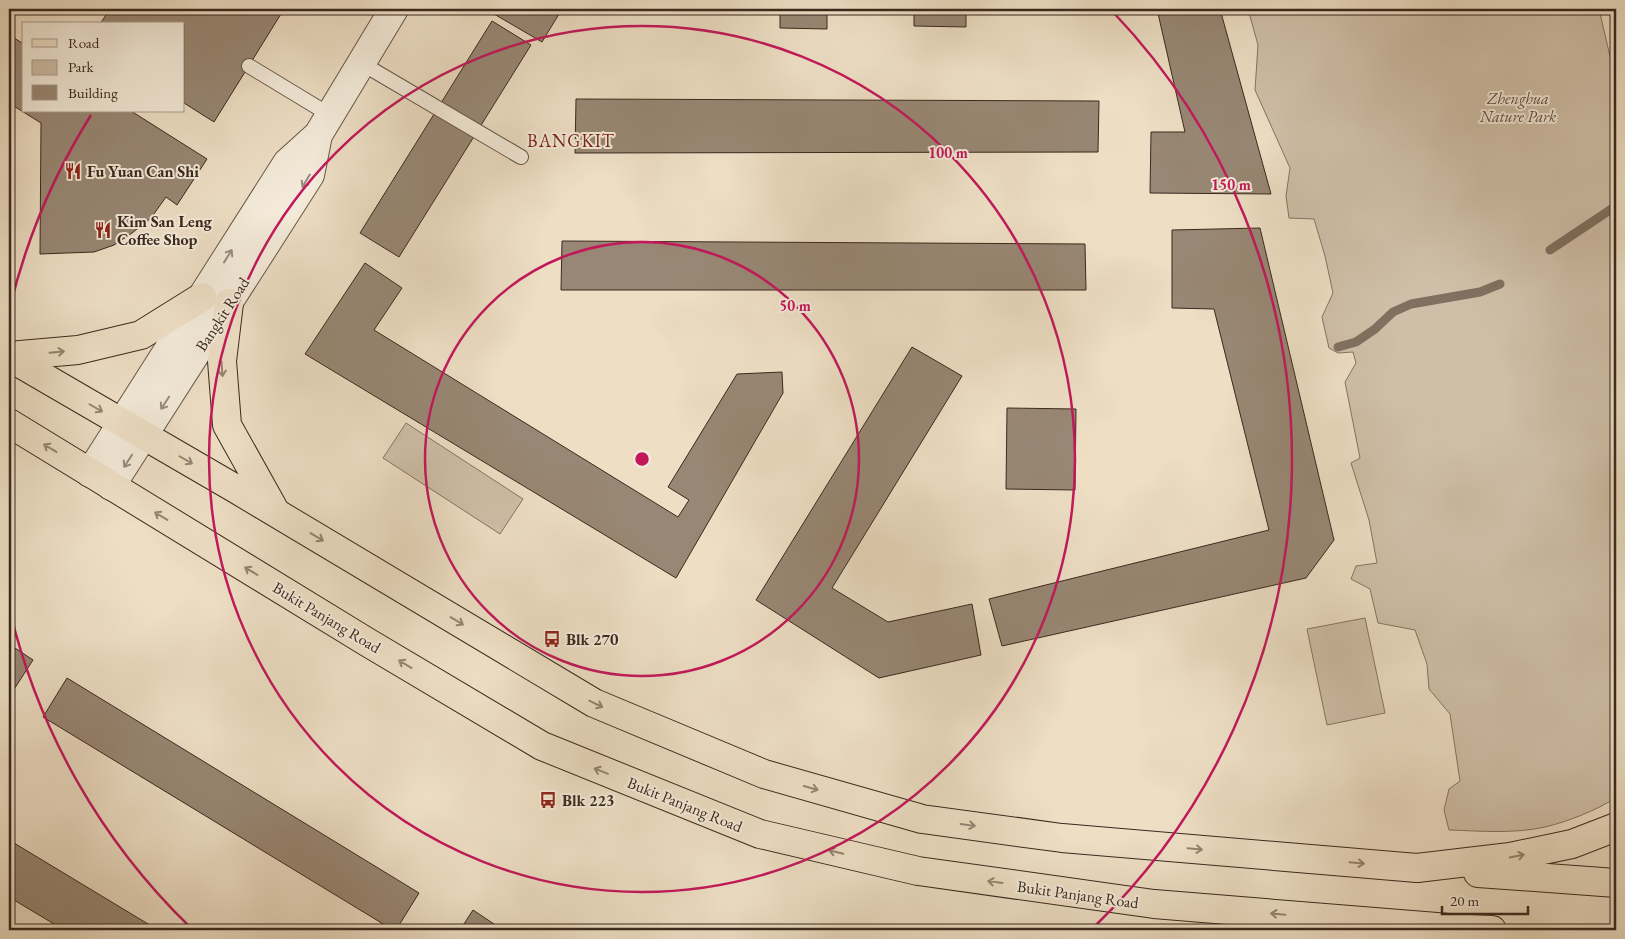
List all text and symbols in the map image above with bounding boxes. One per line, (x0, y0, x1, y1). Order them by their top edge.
legend (22, 22, 185, 112)
text: Road (68, 33, 100, 52)
text: Park (68, 57, 95, 76)
text: Building (68, 83, 118, 102)
park label: Zhenghua Nature Park (1479, 88, 1557, 127)
district label: BANGKIT (527, 129, 615, 152)
text: 100 m (928, 143, 968, 162)
restaurant icon: Fu Yuan Can Shi (63, 161, 83, 181)
place label: Fu Yuan Can Shi (87, 161, 199, 182)
one-way arrow (300, 174, 310, 188)
text: 150 m (1211, 175, 1251, 194)
place label: Kim San Leng Coffee Shop (117, 211, 213, 250)
restaurant icon: Kim San Leng Coffee Shop (93, 220, 113, 240)
one-way arrow (223, 249, 234, 263)
street label: Bangkit Road (191, 272, 255, 355)
text: 50 m (779, 296, 811, 315)
one-way arrow (49, 347, 65, 357)
one-way arrow (218, 361, 227, 377)
one-way arrow (160, 396, 170, 410)
one-way arrow (89, 403, 104, 413)
one-way arrow (43, 443, 57, 453)
centre of rings (633, 450, 651, 468)
one-way arrow (122, 453, 132, 467)
one-way arrow (179, 455, 194, 465)
one-way arrow (154, 510, 168, 520)
one-way arrow (310, 533, 324, 543)
one-way arrow (244, 565, 258, 575)
street label: Bukit Panjang Road (269, 577, 385, 658)
one-way arrow (449, 617, 463, 627)
bus stop icon: Blk 270 (542, 629, 562, 649)
place label: Blk 270 (566, 629, 619, 650)
one-way arrow (398, 659, 412, 669)
one-way arrow (588, 700, 603, 709)
one-way arrow (594, 766, 609, 775)
street label: Bukit Panjang Road (624, 772, 746, 837)
one-way arrow (802, 783, 818, 793)
bus stop icon: Blk 223 (538, 790, 558, 810)
place label: Blk 223 (562, 790, 615, 811)
one-way arrow (960, 820, 976, 830)
one-way arrow (1187, 844, 1203, 854)
one-way arrow (828, 847, 844, 856)
one-way arrow (1509, 850, 1525, 860)
one-way arrow (1349, 858, 1365, 868)
street label: Bukit Panjang Road (1016, 876, 1141, 914)
one-way arrow (987, 877, 1003, 887)
scale bar (1442, 884, 1529, 916)
text: 20 m (1450, 891, 1479, 910)
one-way arrow (1270, 910, 1286, 919)

